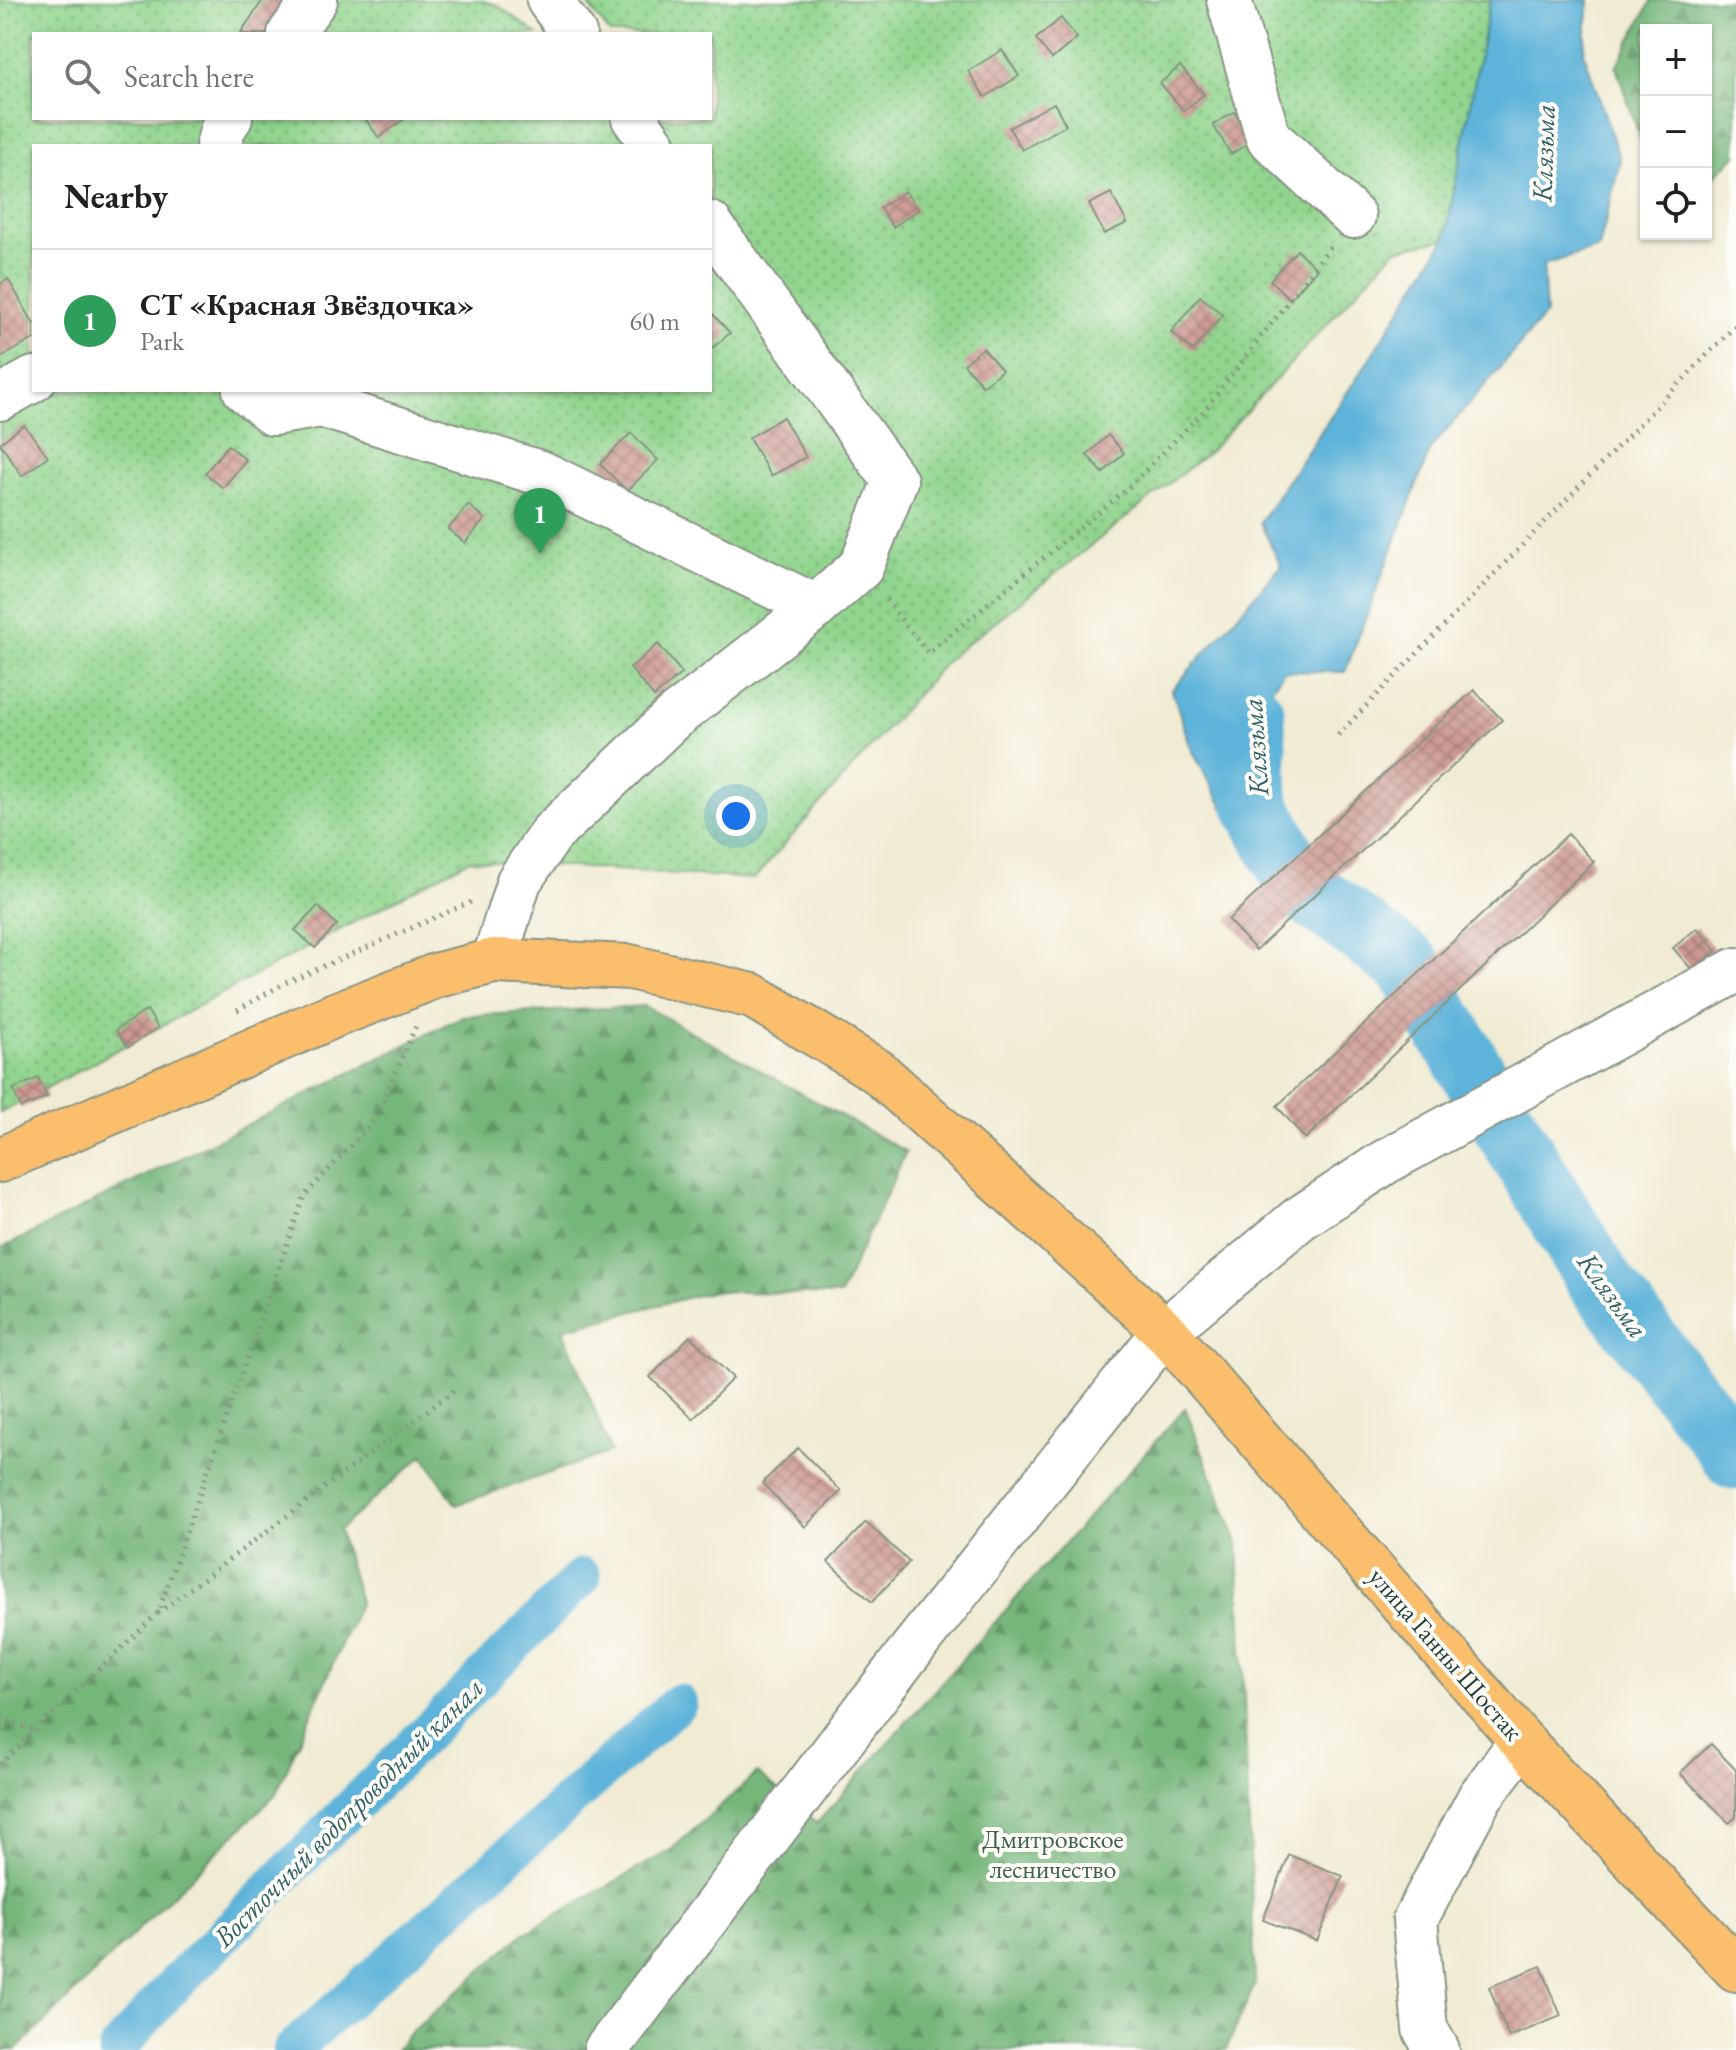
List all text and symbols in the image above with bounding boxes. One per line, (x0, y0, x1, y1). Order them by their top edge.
map controls (1640, 24, 1712, 240)
button: + (1640, 24, 1712, 96)
search box (32, 32, 712, 120)
icon: search (60, 54, 104, 98)
text: Search here (124, 57, 254, 96)
button: − (1640, 96, 1712, 168)
water label: Клязьма (1523, 103, 1563, 204)
button: locate (1640, 168, 1712, 240)
text: Nearby (64, 174, 168, 218)
text: СТ «Красная Звёздочка» (140, 285, 474, 324)
text: 1 (83, 304, 97, 338)
text: 60 m (630, 304, 680, 338)
text: Park (140, 324, 184, 358)
pin: 1 (514, 488, 566, 554)
water label: Клязьма (1234, 697, 1276, 798)
your location (716, 796, 756, 836)
water label: Клязьма (1569, 1244, 1656, 1345)
street label: улица Ганны Шостак (1361, 1560, 1531, 1748)
water label: Восточный водопроводный канал (205, 1670, 490, 1955)
park label: Дмитровское лесничество (982, 1822, 1124, 1886)

